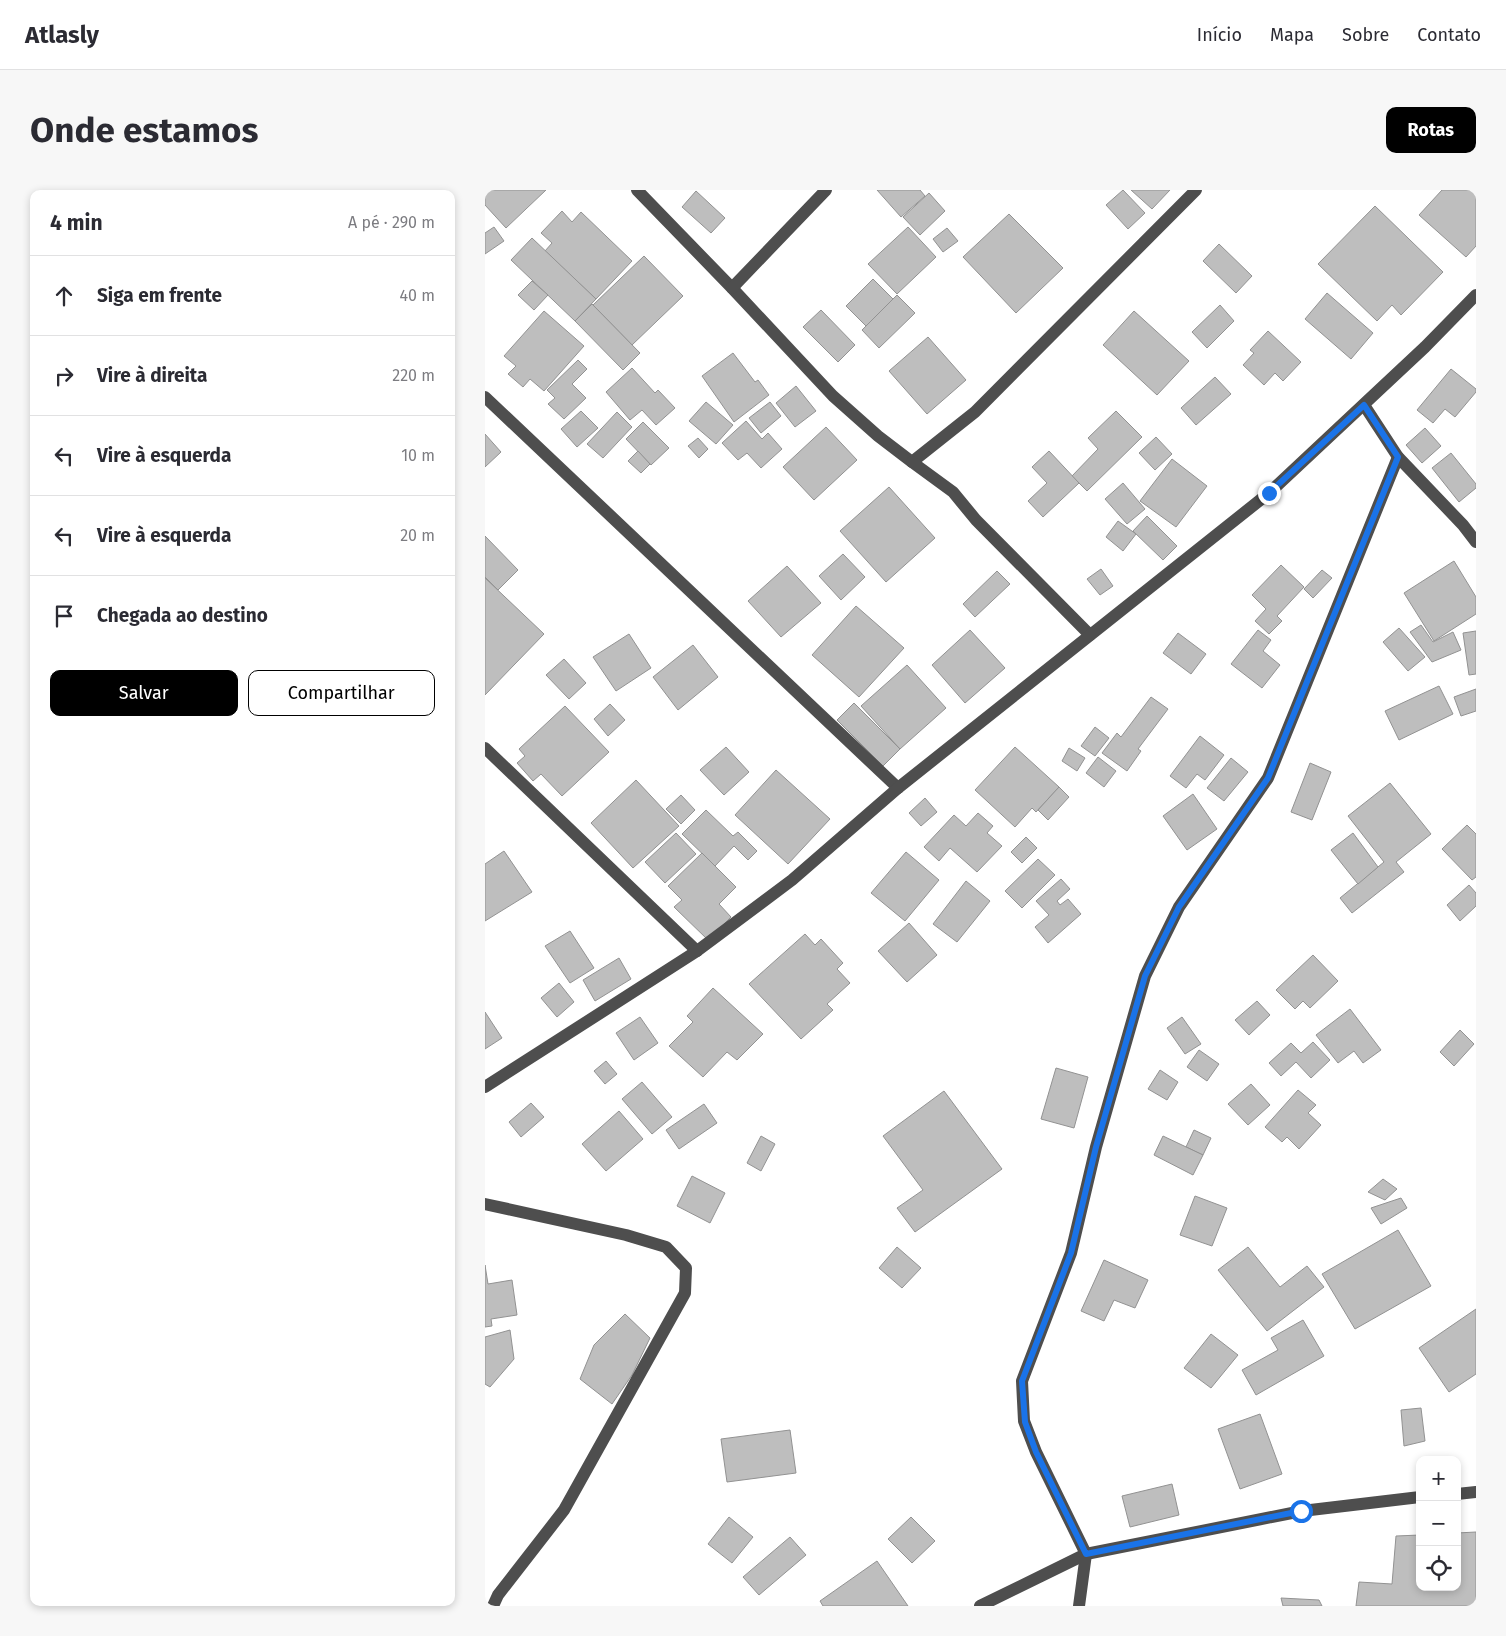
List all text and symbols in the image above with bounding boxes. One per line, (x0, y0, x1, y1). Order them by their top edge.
text: Atlasly (25, 21, 99, 49)
text: Início (1197, 24, 1242, 46)
text: Mapa (1270, 24, 1314, 46)
text: Sobre (1342, 24, 1389, 46)
text: Contato (1417, 24, 1481, 46)
button: Rotas (1386, 107, 1476, 153)
text: Onde estamos (30, 109, 258, 151)
text: 4 min (50, 210, 103, 236)
text: A pé · 290 m (348, 213, 435, 232)
icon: ahead (50, 282, 78, 310)
text: Siga em frente (97, 284, 222, 307)
text: 40 m (400, 286, 435, 305)
icon: right (50, 362, 78, 390)
text: Vire à direita (97, 364, 207, 387)
text: 220 m (392, 366, 435, 385)
icon: left (50, 442, 78, 470)
text: Vire à esquerda (97, 444, 231, 467)
text: 10 m (401, 446, 435, 465)
route end (1258, 482, 1281, 505)
icon: left (50, 522, 78, 550)
text: Vire à esquerda (97, 524, 231, 547)
text: 20 m (400, 526, 435, 545)
icon: arrive (50, 602, 78, 630)
text: Chegada ao destino (97, 604, 268, 627)
button: Salvar (50, 670, 238, 716)
button: Compartilhar (248, 670, 435, 716)
map controls (1416, 1456, 1461, 1591)
button: + (1416, 1456, 1461, 1501)
route start (1290, 1500, 1313, 1523)
button: − (1416, 1501, 1461, 1546)
button: locate (1416, 1546, 1461, 1591)

